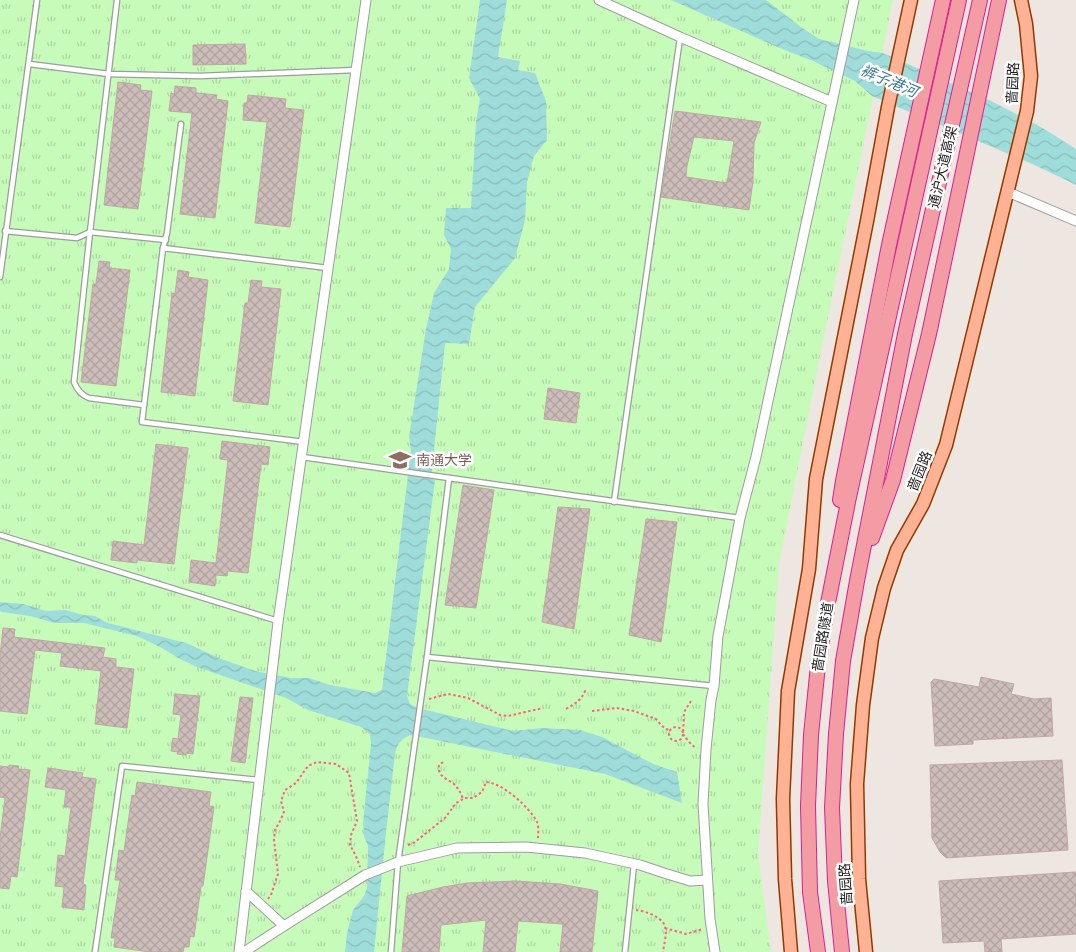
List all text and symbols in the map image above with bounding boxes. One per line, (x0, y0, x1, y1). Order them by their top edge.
water label: 裤子港河 (858, 61, 923, 102)
street label: 啬园路 (1003, 62, 1023, 104)
street label: 通沪大道高架 (925, 124, 961, 210)
school or university icon: 南通大学 (387, 447, 413, 473)
street label: 啬园路 (904, 448, 936, 494)
place label: 南通大学 (416, 452, 472, 469)
street label: 啬园路隧道 (809, 601, 837, 673)
street label: 啬园路 (836, 862, 856, 906)

